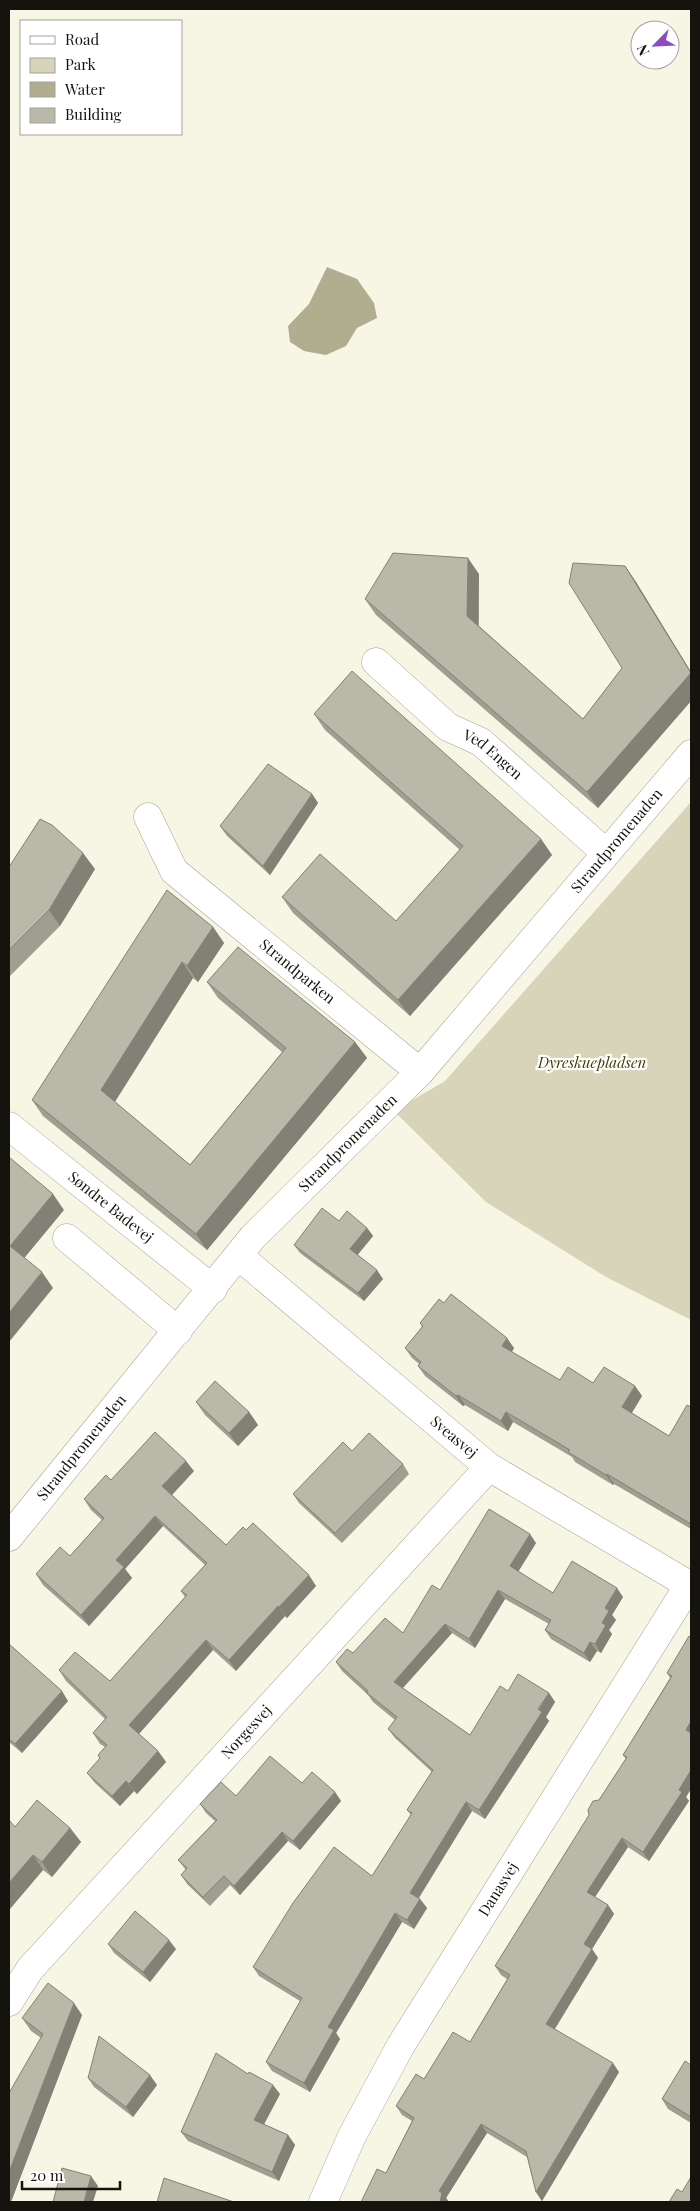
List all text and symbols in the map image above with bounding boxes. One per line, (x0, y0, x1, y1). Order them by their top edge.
legend (20, 20, 182, 135)
north arrow (630, 20, 680, 70)
text: Road (65, 29, 99, 49)
text: N (632, 42, 653, 59)
text: Park (65, 54, 97, 74)
text: Water (64, 79, 105, 99)
text: Building (65, 104, 122, 124)
street label: Ved Engen (459, 724, 527, 783)
street label: Strandpromenaden (566, 784, 666, 897)
street label: Strandparken (256, 934, 340, 1008)
park label: Dyreskuepladsen (537, 1052, 646, 1072)
street label: Strandpromenaden (293, 1089, 401, 1196)
street label: Søndre Badevej (64, 1166, 158, 1247)
street label: Strandpromenaden (32, 1390, 130, 1504)
street label: Sveasvej (427, 1411, 482, 1462)
street label: Norgesvej (216, 1700, 275, 1763)
street label: Danasvej (473, 1858, 522, 1920)
scale bar (22, 2158, 120, 2190)
text: 20 m (30, 2165, 64, 2185)

